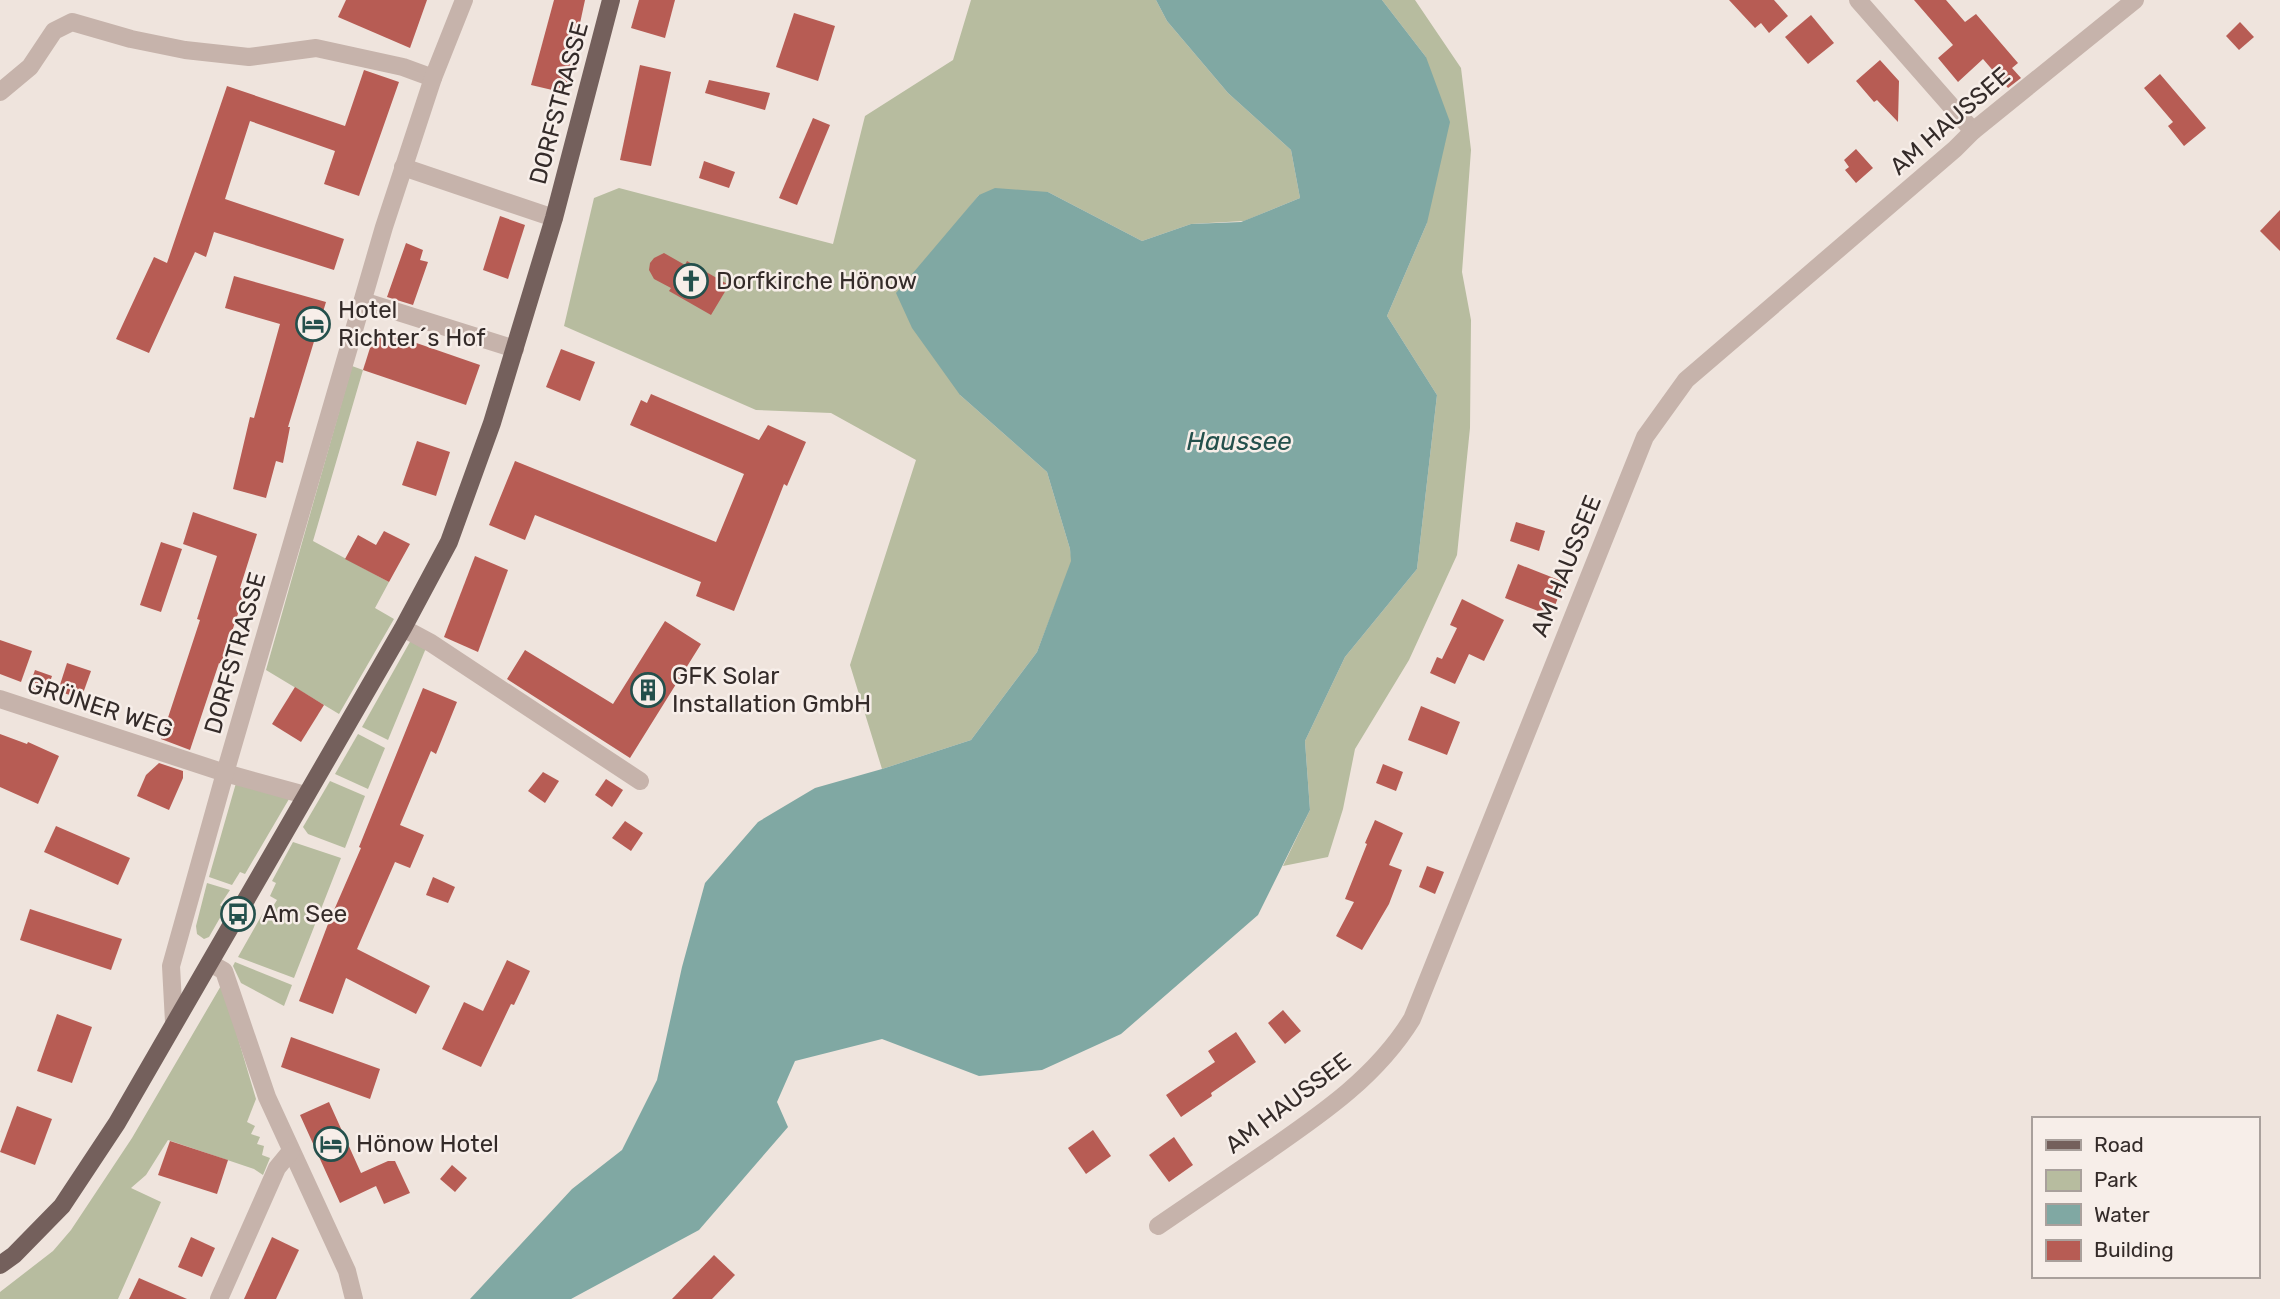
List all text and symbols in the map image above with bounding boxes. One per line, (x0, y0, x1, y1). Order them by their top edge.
street label: DORFSTRASSE (524, 19, 594, 187)
street label: AM HAUSSEE (1884, 61, 2016, 181)
church icon: Dorfkirche Hönow (672, 262, 710, 300)
place label: Dorfkirche Hönow (716, 267, 917, 295)
place label: Hotel Richter´s Hof (338, 296, 486, 352)
hotel icon: Hotel Richter´s Hof (294, 305, 332, 343)
water label: Haussee (1187, 426, 1292, 457)
street label: AM HAUSSEE (1525, 491, 1607, 641)
street label: DORFSTRASSE (199, 569, 271, 737)
place label: GFK Solar Installation GmbH (672, 662, 871, 718)
street label: GRÜNER WEG (24, 670, 176, 744)
building icon: GFK Solar Installation GmbH (629, 671, 667, 709)
bus stop icon: Am See (219, 895, 257, 933)
place label: Am See (262, 900, 347, 928)
street label: AM HAUSSEE (1220, 1047, 1356, 1159)
legend (2032, 1117, 2259, 1278)
hotel icon: Hönow Hotel (312, 1125, 350, 1163)
place label: Hönow Hotel (356, 1130, 499, 1158)
text: Road (2094, 1132, 2144, 1157)
text: Park (2094, 1167, 2138, 1192)
text: Water (2094, 1202, 2150, 1227)
text: Building (2094, 1237, 2174, 1262)

